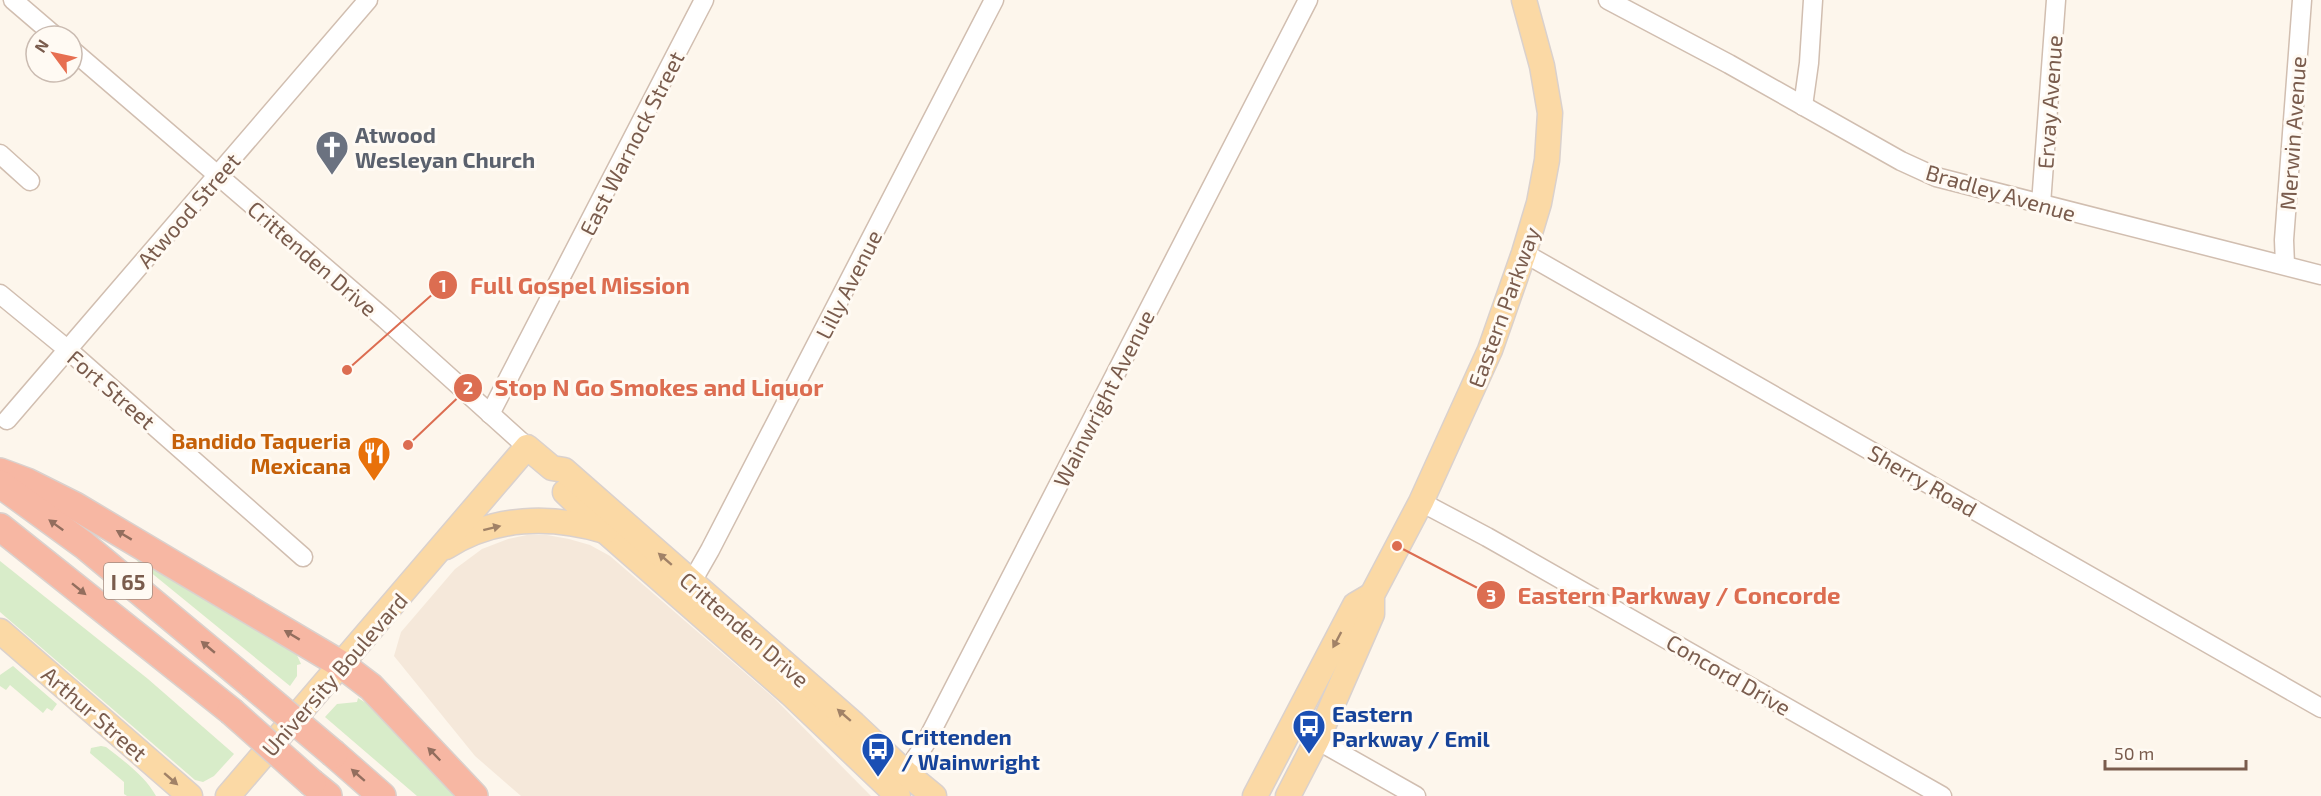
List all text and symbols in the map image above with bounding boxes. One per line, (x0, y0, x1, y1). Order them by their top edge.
north arrow (24, 24, 84, 84)
street label: Ervay Avenue (2031, 34, 2067, 170)
text: N (30, 36, 52, 56)
street label: East Warnock Street (573, 47, 689, 239)
street label: Merwin Avenue (2274, 55, 2310, 211)
place label: Atwood Wesleyan Church (355, 121, 535, 173)
church icon: Atwood Wesleyan Church (314, 129, 350, 176)
street label: Atwood Street (131, 147, 245, 273)
street label: Bradley Avenue (1923, 158, 2079, 226)
street label: Crittenden Drive (243, 195, 383, 321)
street label: Eastern Parkway (1462, 223, 1544, 391)
street label: Lilly Avenue (809, 225, 887, 343)
callout: Full Gospel Mission (428, 264, 703, 306)
text: Full Gospel Mission (470, 270, 690, 299)
text: 1 (439, 274, 447, 296)
street label: Wainwright Avenue (1047, 305, 1159, 491)
street label: Fort Street (63, 344, 161, 434)
callout: Stop N Go Smokes and Liquor (453, 367, 836, 409)
text: Stop N Go Smokes and Liquor (495, 372, 824, 401)
text: 2 (463, 376, 473, 398)
place label: Bandido Taqueria Mexicana (171, 427, 351, 478)
restaurant icon: Bandido Taqueria Mexicana (356, 435, 392, 482)
street label: Sherry Road (1864, 438, 1982, 522)
one-way arrow (48, 519, 64, 531)
one-way arrow (483, 523, 501, 533)
one-way arrow (116, 530, 132, 541)
one-way arrow (658, 553, 673, 566)
road number: I 65 (104, 563, 152, 599)
street label: Crittenden Drive (675, 566, 815, 692)
callout: Eastern Parkway / Concorde (1476, 574, 1853, 616)
text: Eastern Parkway / Concorde (1517, 580, 1841, 609)
one-way arrow (72, 582, 87, 594)
text: 3 (1486, 584, 1496, 606)
street label: University Boulevard (256, 587, 412, 761)
street label: Concord Drive (1662, 628, 1796, 720)
one-way arrow (284, 629, 300, 640)
one-way arrow (1332, 631, 1342, 648)
one-way arrow (200, 641, 216, 654)
street label: Arthur Street (37, 660, 153, 766)
place label: Eastern Parkway / Emil (1332, 700, 1491, 752)
bus stop icon: Eastern Parkway / Emil (1291, 708, 1327, 755)
one-way arrow (837, 709, 852, 722)
place label: Crittenden / Wainwright (901, 723, 1040, 774)
bus stop icon: Crittenden / Wainwright (860, 731, 896, 778)
scale bar (2105, 733, 2246, 771)
text: 50 m (2114, 742, 2154, 764)
one-way arrow (427, 747, 441, 761)
one-way arrow (351, 769, 366, 782)
one-way arrow (163, 772, 178, 785)

